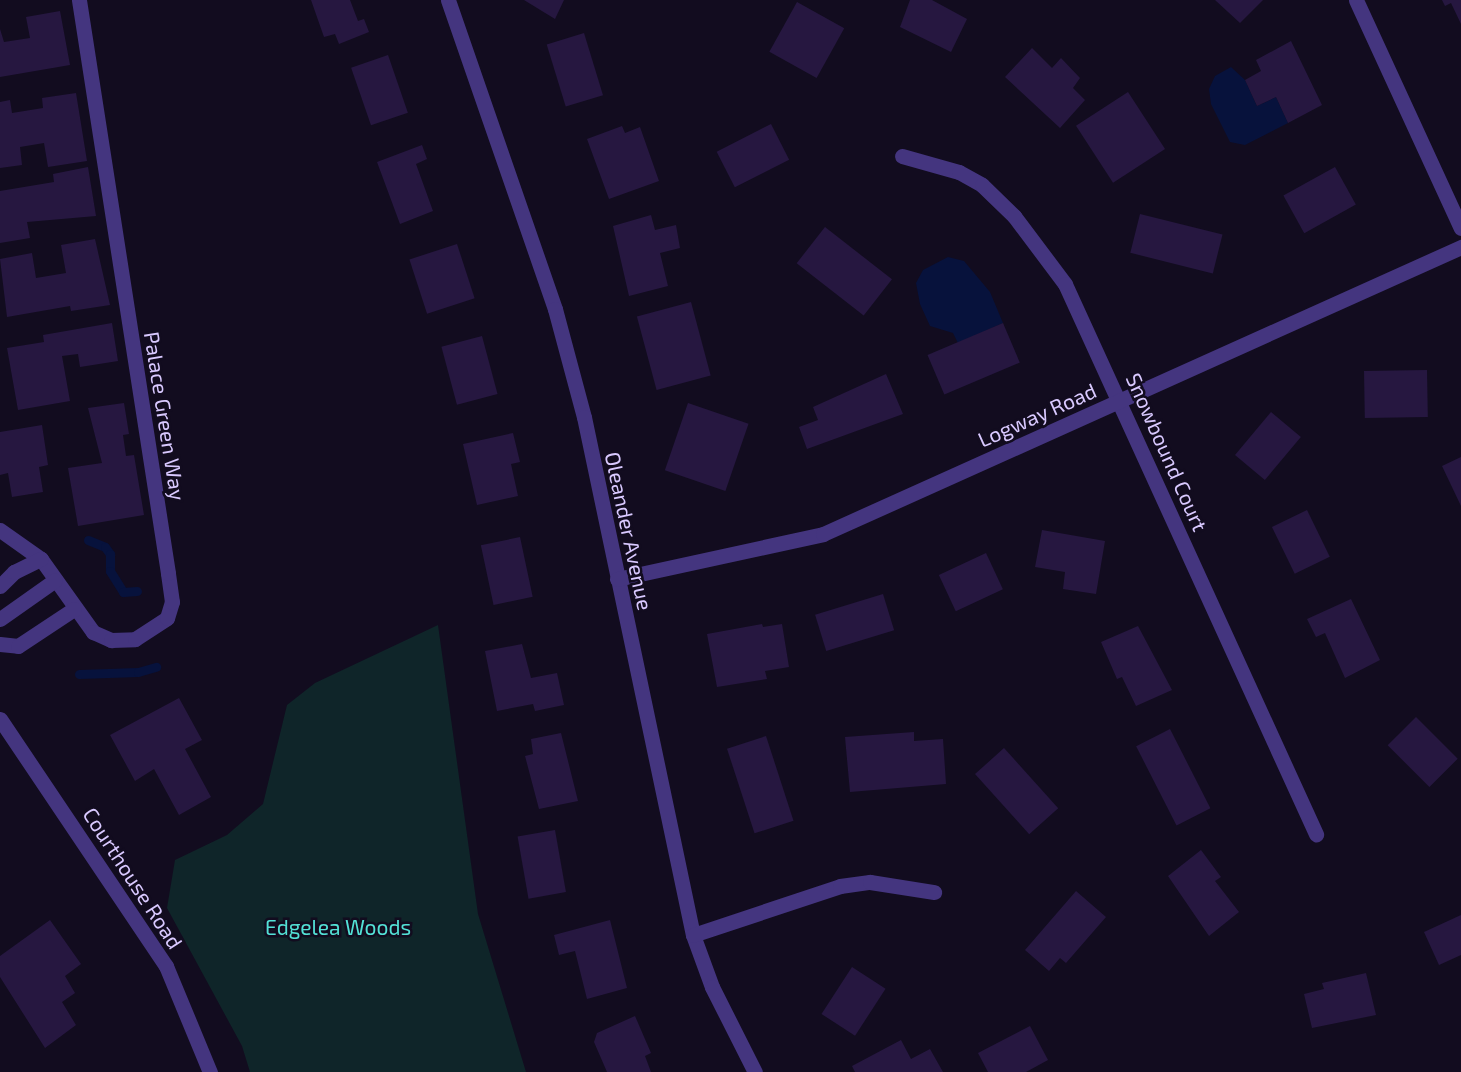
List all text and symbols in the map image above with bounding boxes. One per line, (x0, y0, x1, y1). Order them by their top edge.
street label: Palace Green Way (139, 330, 191, 502)
street label: Snowbound Court (1121, 369, 1213, 535)
street label: Logway Road (974, 378, 1100, 452)
street label: Oleander Avenue (600, 449, 658, 613)
street label: Courthouse Road (78, 803, 188, 953)
park label: Edgelea Woods (265, 914, 411, 940)

